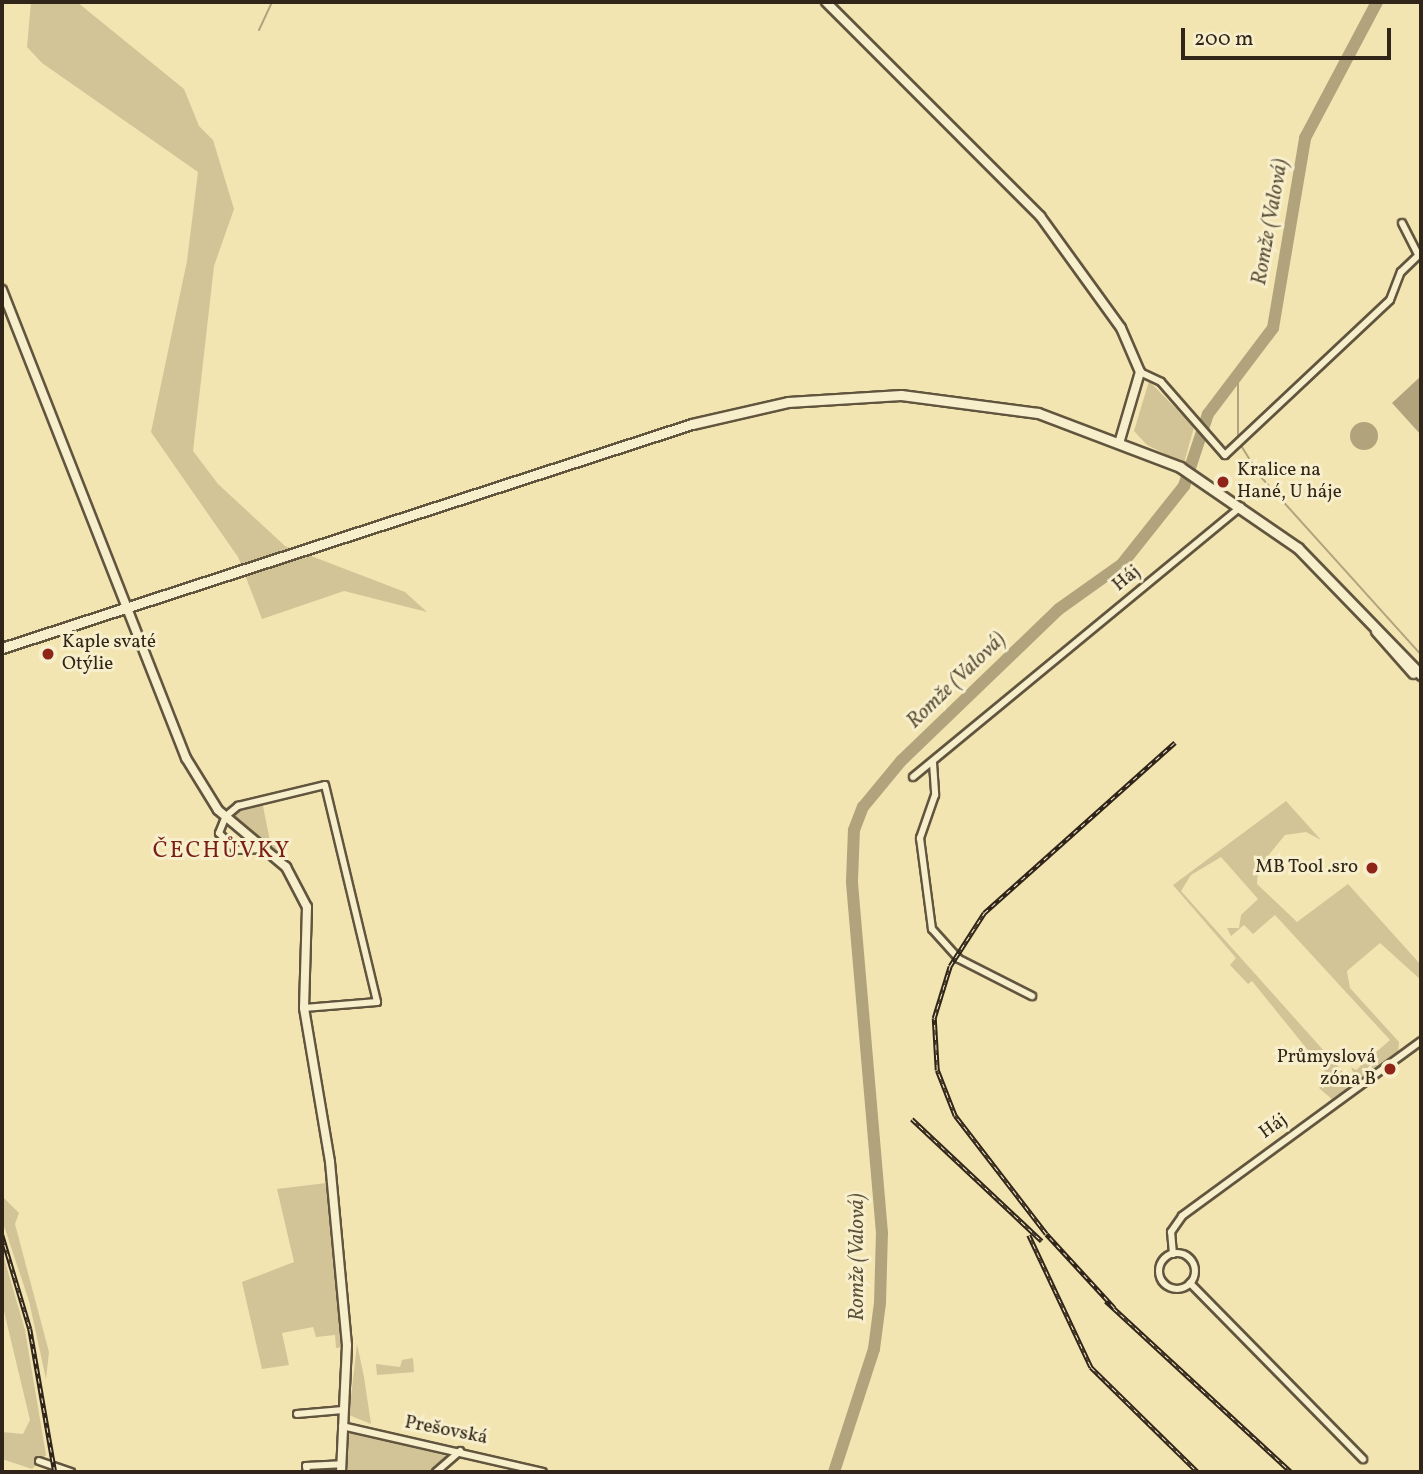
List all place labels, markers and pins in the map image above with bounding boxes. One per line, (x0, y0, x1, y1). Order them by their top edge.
place label: Kralice na Hané, U háje (1237, 460, 1342, 504)
marker: Kralice na Hané, U háje (1215, 474, 1231, 490)
place label: Kaple svaté Otýlie (62, 632, 156, 676)
marker: Kaple svaté Otýlie (40, 646, 56, 662)
place label: MB Tool .sro (1255, 857, 1358, 879)
marker: MB Tool .sro (1364, 860, 1380, 876)
place label: Průmyslová zóna B (1277, 1047, 1376, 1091)
marker: Průmyslová zóna B (1382, 1061, 1398, 1077)

